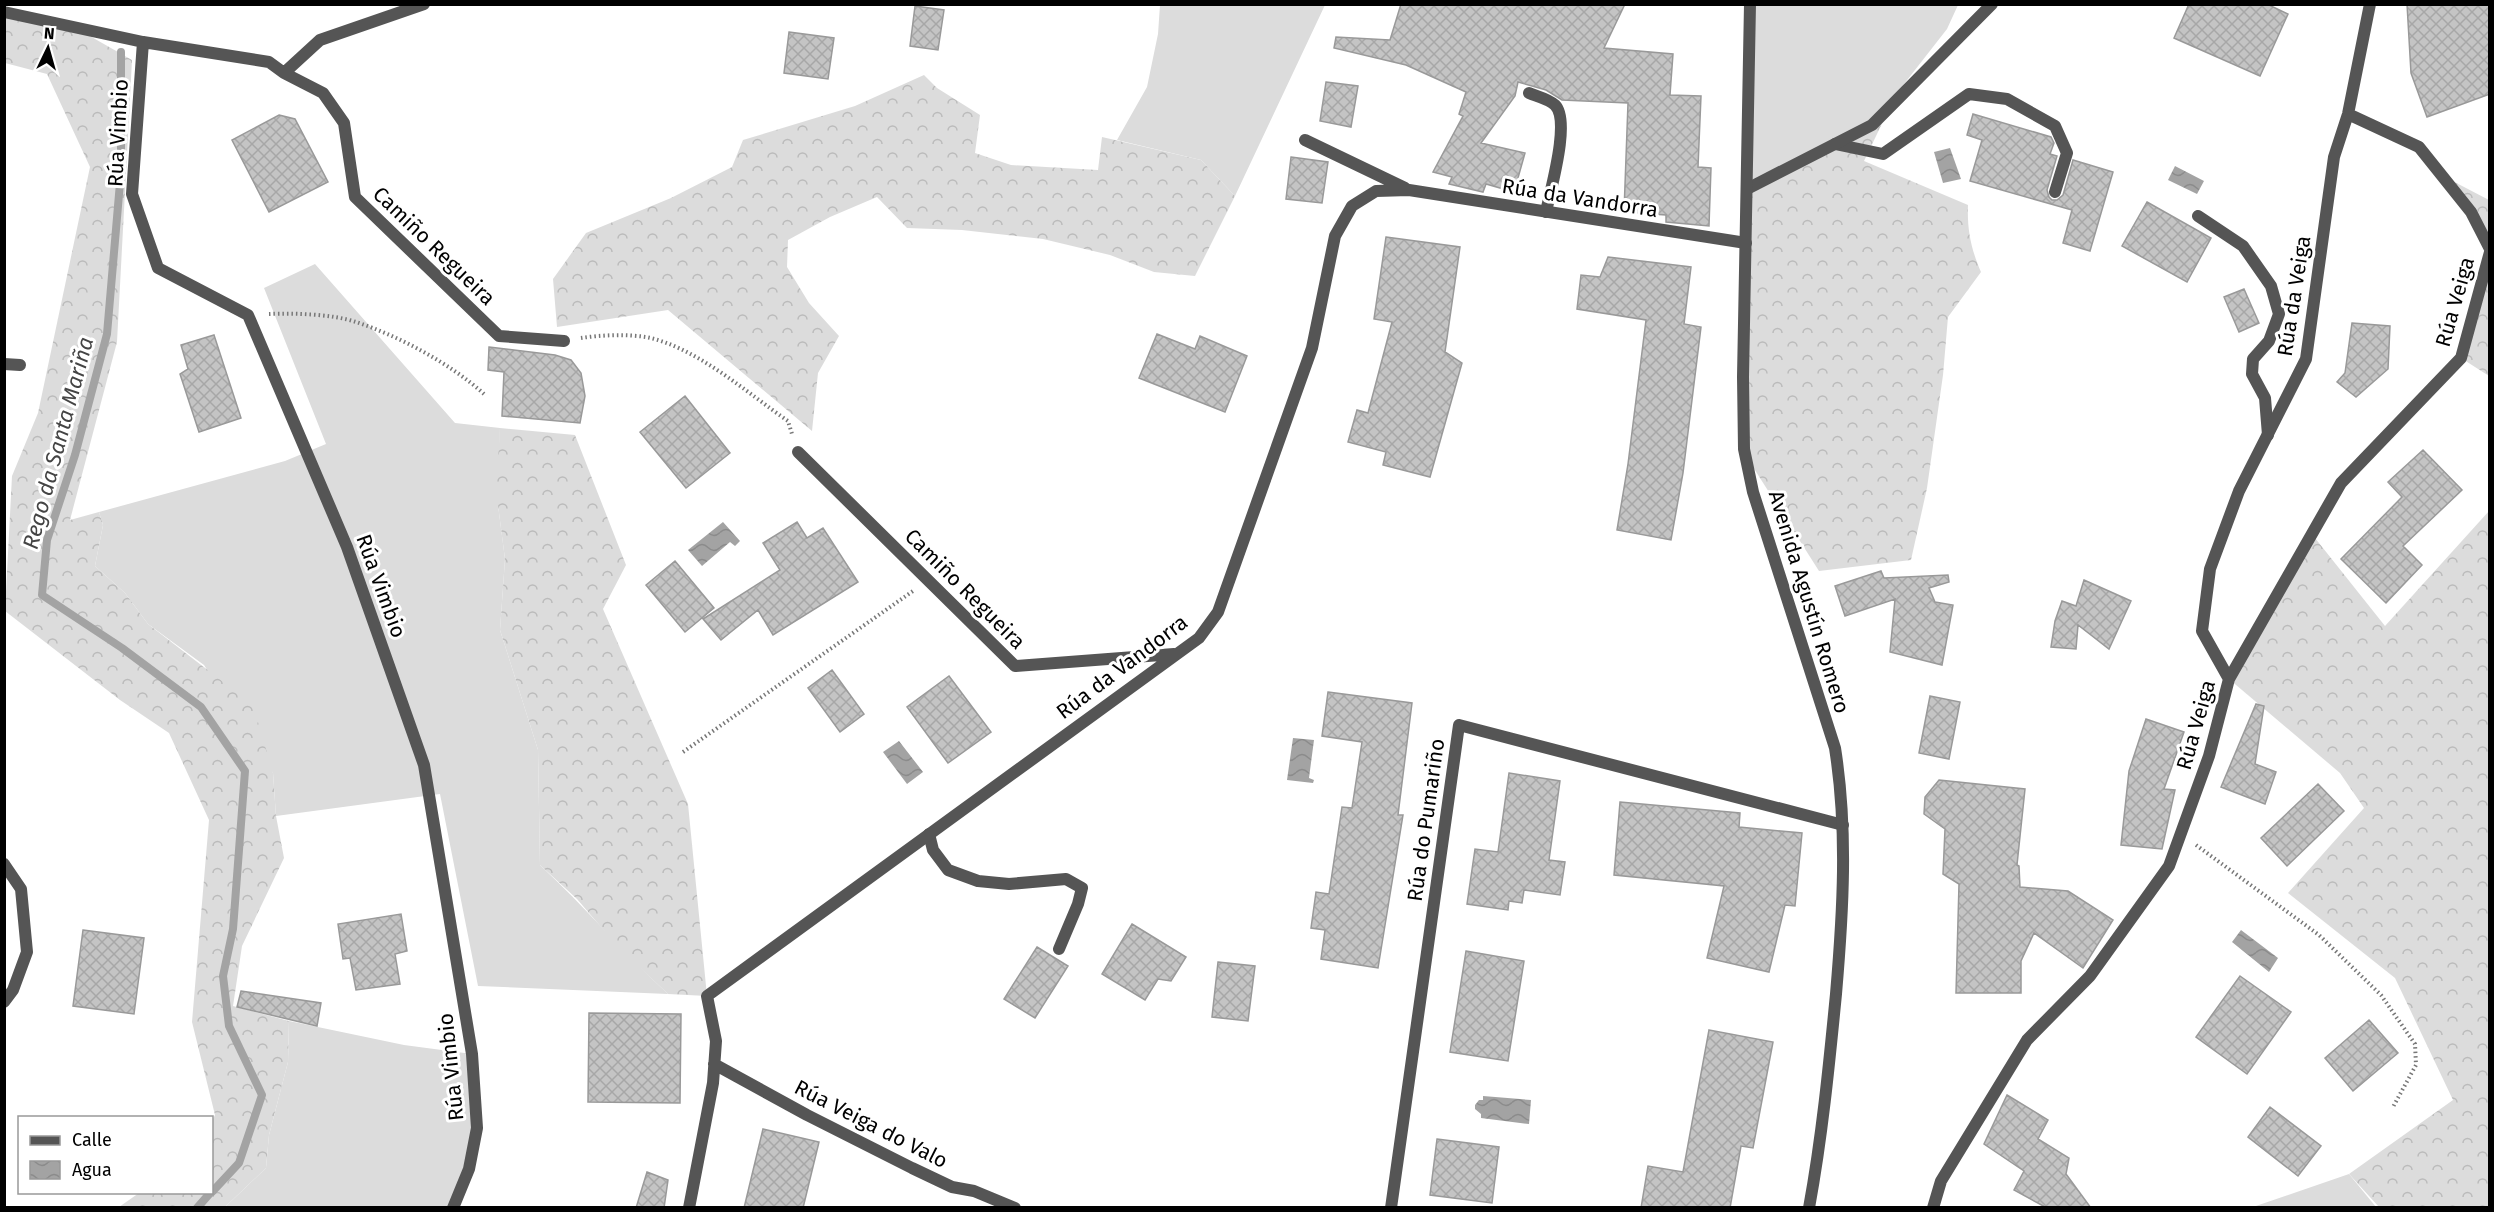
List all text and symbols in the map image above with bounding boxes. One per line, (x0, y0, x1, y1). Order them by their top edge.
north arrow (18, 18, 78, 78)
text: N (43, 24, 55, 43)
street label: Rúa Vimbio (102, 78, 134, 188)
street label: Rúa da Vandorra (1500, 173, 1660, 223)
street label: Camiño Regueira (367, 181, 501, 311)
street label: Rúa da Veiga (2272, 234, 2316, 358)
street label: Rúa Veiga (2430, 254, 2480, 350)
water label: Rego da Santa Mariña (17, 334, 99, 552)
street label: Avenida Agustín Romero (1763, 488, 1855, 716)
street label: Camiño Regueira (899, 523, 1031, 655)
street label: Rúa Vimbio (350, 531, 412, 641)
street label: Rúa da Vandorra (1051, 609, 1193, 725)
street label: Rúa Veiga (2171, 677, 2221, 773)
street label: Rúa do Pumariño (1402, 737, 1450, 903)
street label: Rúa Vimbio (432, 1012, 470, 1122)
street label: Rúa Veiga do Valo (790, 1074, 952, 1174)
legend (18, 1116, 213, 1194)
text: Calle (72, 1129, 112, 1151)
text: Agua (72, 1159, 112, 1181)

